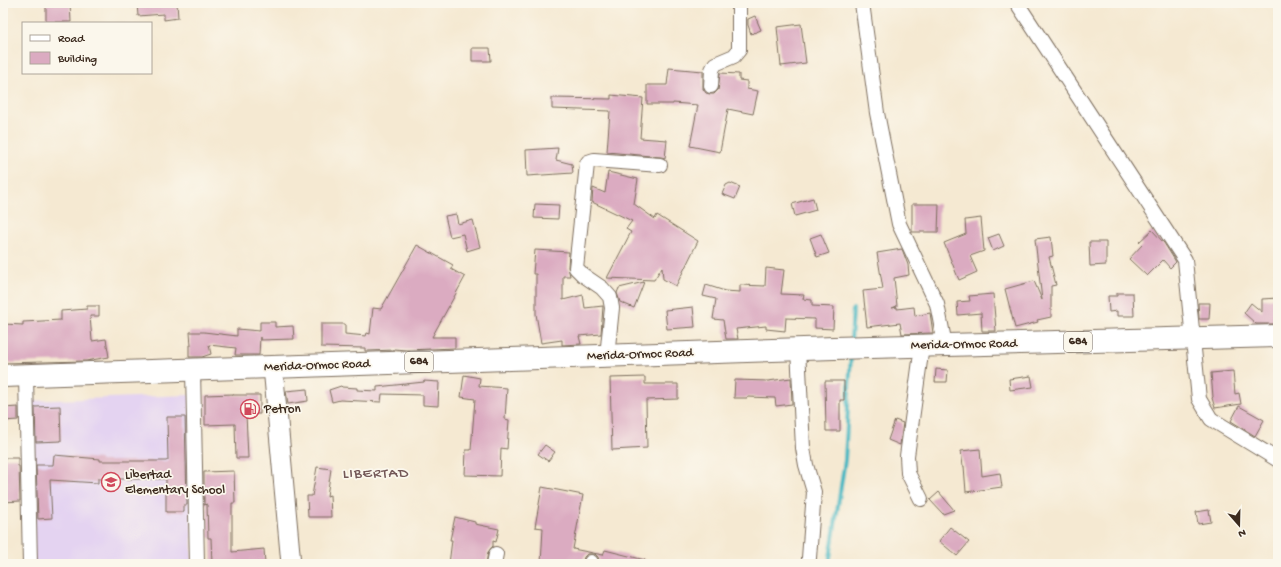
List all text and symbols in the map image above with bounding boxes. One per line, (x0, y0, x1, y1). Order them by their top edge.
legend (22, 22, 152, 74)
text: Road (58, 33, 85, 47)
text: Building (57, 53, 97, 67)
road number: 684 (1064, 332, 1092, 352)
street label: Merida-Ormoc Road (911, 337, 1019, 353)
street label: Merida-Ormoc Road (587, 346, 695, 364)
road number: 684 (405, 352, 433, 372)
street label: Merida-Ormoc Road (264, 357, 372, 375)
fuel station icon: Petron (239, 398, 261, 420)
place label: Petron (263, 402, 302, 417)
district label: LIBERTAD (343, 465, 409, 483)
place label: Libertad Elementary School (125, 468, 225, 498)
school or university icon: Libertad Elementary School (100, 471, 122, 493)
north arrow (1219, 505, 1259, 545)
text: N (1236, 526, 1247, 539)

